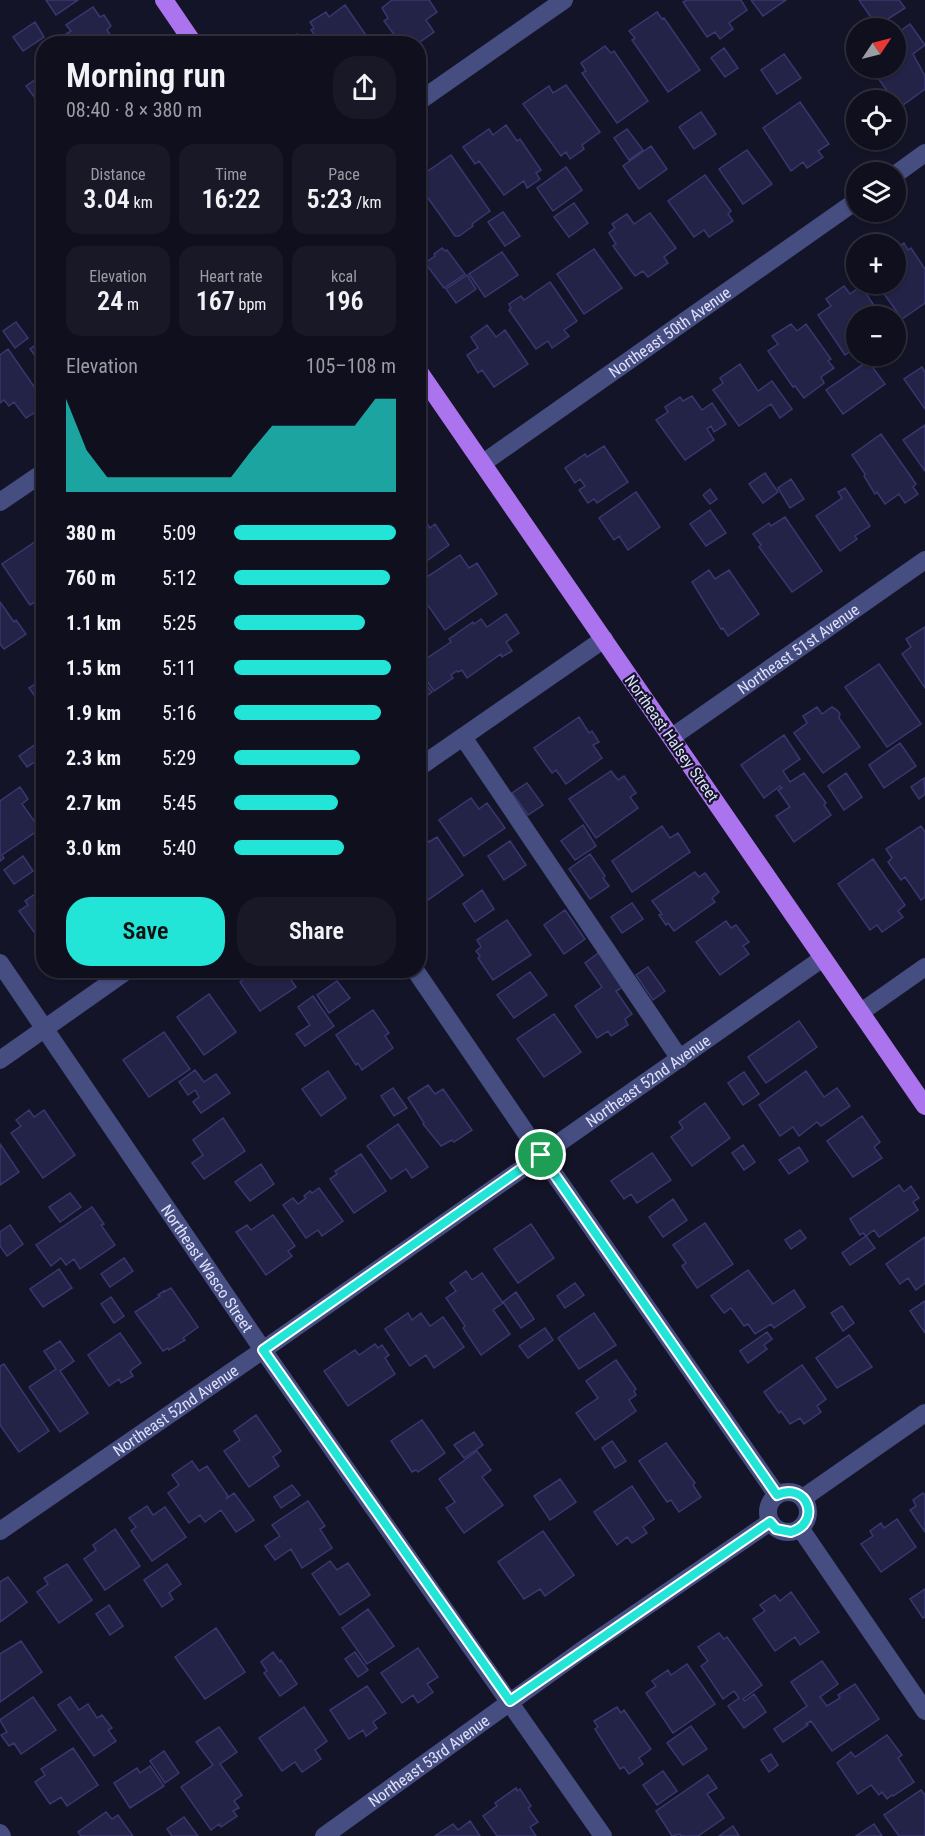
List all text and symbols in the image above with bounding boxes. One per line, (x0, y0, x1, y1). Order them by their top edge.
north arrow (846, 18, 906, 78)
map controls (846, 18, 906, 366)
text: Morning run (66, 56, 226, 95)
button: share (333, 56, 396, 119)
button: locate (846, 90, 906, 150)
text: 08:40 · 8 × 380 m (66, 98, 202, 122)
button: layers (846, 162, 906, 222)
text: Distance (90, 165, 146, 184)
text: Time (215, 165, 247, 184)
text: Pace (328, 165, 360, 184)
text: 3.04 (83, 184, 130, 214)
text: 16:22 (201, 184, 261, 214)
text: 5:23 (307, 184, 353, 214)
text: km (130, 193, 153, 212)
text: /km (353, 193, 381, 212)
button: + (846, 234, 906, 294)
text: Elevation (89, 267, 147, 286)
text: Heart rate (199, 267, 263, 286)
text: kcal (331, 267, 357, 286)
street label: Northeast 50th Avenue (605, 283, 734, 382)
text: 24 (97, 286, 123, 316)
text: 167 (196, 286, 235, 316)
text: 196 (324, 286, 364, 316)
text: m (123, 295, 139, 314)
text: bpm (235, 295, 266, 314)
button: − (846, 306, 906, 366)
text: Elevation (66, 354, 138, 378)
text: 105–108 m (306, 354, 396, 378)
text: 380 m (66, 521, 116, 545)
text: 5:09 (162, 521, 196, 545)
text: 760 m (66, 566, 116, 590)
text: 5:12 (162, 566, 196, 590)
street label: Northeast 51st Avenue (734, 600, 863, 698)
text: 1.1 km (66, 611, 121, 635)
text: 5:25 (162, 611, 196, 635)
text: 1.5 km (66, 656, 121, 680)
text: 5:11 (162, 656, 196, 680)
street label: Northeast Halsey Street (621, 671, 723, 806)
text: 1.9 km (66, 701, 121, 725)
text: 5:16 (162, 701, 196, 725)
text: 2.3 km (66, 746, 121, 770)
text: 5:29 (162, 746, 196, 770)
text: 2.7 km (66, 791, 121, 815)
text: 5:45 (162, 791, 196, 815)
text: 3.0 km (66, 836, 121, 860)
text: 5:40 (162, 836, 196, 860)
button: Save (66, 897, 225, 966)
button: Share (237, 897, 396, 966)
street label: Northeast 52nd Avenue (582, 1031, 714, 1131)
pin (515, 1129, 566, 1180)
icon: arrive (524, 1138, 557, 1171)
street label: Northeast Wasco Street (157, 1201, 257, 1336)
street label: Northeast 52nd Avenue (109, 1361, 242, 1460)
street label: Northeast 53rd Avenue (365, 1711, 493, 1811)

